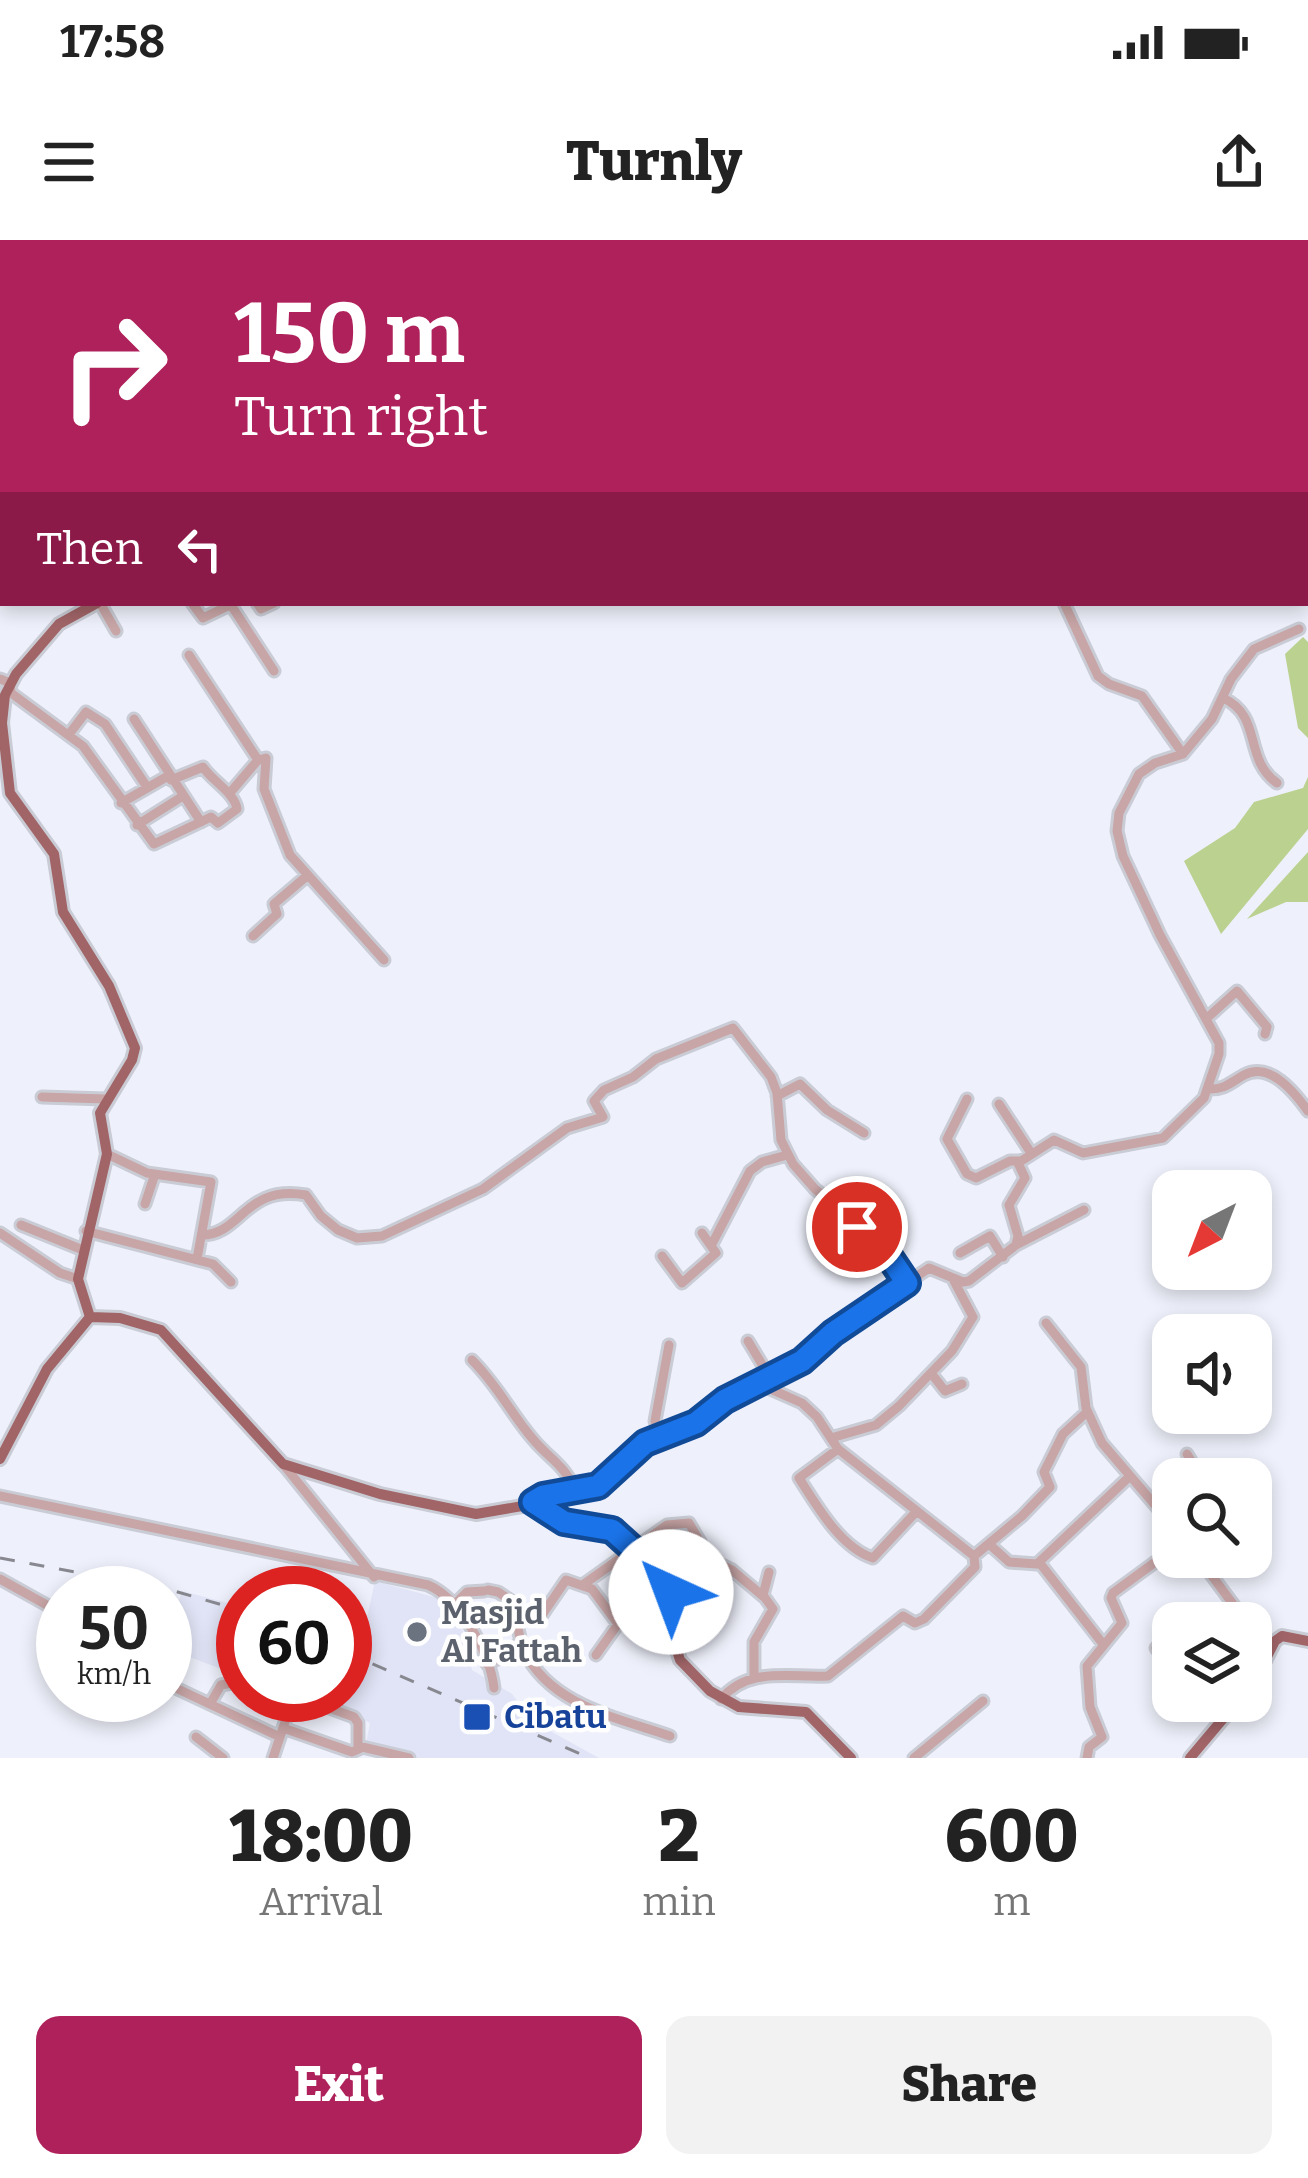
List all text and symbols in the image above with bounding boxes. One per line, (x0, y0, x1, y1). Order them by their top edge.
text: 17:58 (60, 15, 165, 69)
icon: menu (36, 129, 102, 195)
icon: share (1206, 129, 1272, 195)
text: Turnly (566, 130, 742, 194)
text: 150 m (234, 283, 465, 384)
icon: right (36, 288, 192, 444)
text: Turn right (234, 385, 488, 449)
icon: left (167, 516, 233, 582)
text: Then (36, 522, 143, 576)
north arrow (1152, 1170, 1272, 1290)
map controls (1152, 1170, 1272, 1722)
pin (806, 1176, 908, 1278)
icon: arrive (824, 1194, 890, 1260)
button: sound (1152, 1314, 1272, 1434)
button: search (1152, 1458, 1272, 1578)
position arrow (608, 1529, 734, 1655)
speed limit sign: 60 (216, 1566, 372, 1722)
text: 50 (79, 1593, 149, 1665)
place label: Masjid Al Fattah (441, 1593, 582, 1671)
button: layers (1152, 1602, 1272, 1722)
marker: Masjid Al Fattah (404, 1619, 430, 1645)
text: km/h (77, 1656, 151, 1692)
place label: Cibatu (504, 1697, 607, 1737)
marker: Cibatu (461, 1701, 493, 1733)
text: 18:00 (229, 1794, 413, 1880)
text: 2 (658, 1794, 700, 1880)
text: 600 (945, 1794, 1079, 1880)
text: Arrival (259, 1879, 383, 1925)
text: min (642, 1879, 716, 1925)
text: m (993, 1879, 1030, 1925)
button: Exit (36, 2016, 642, 2154)
button: Share (666, 2016, 1272, 2154)

